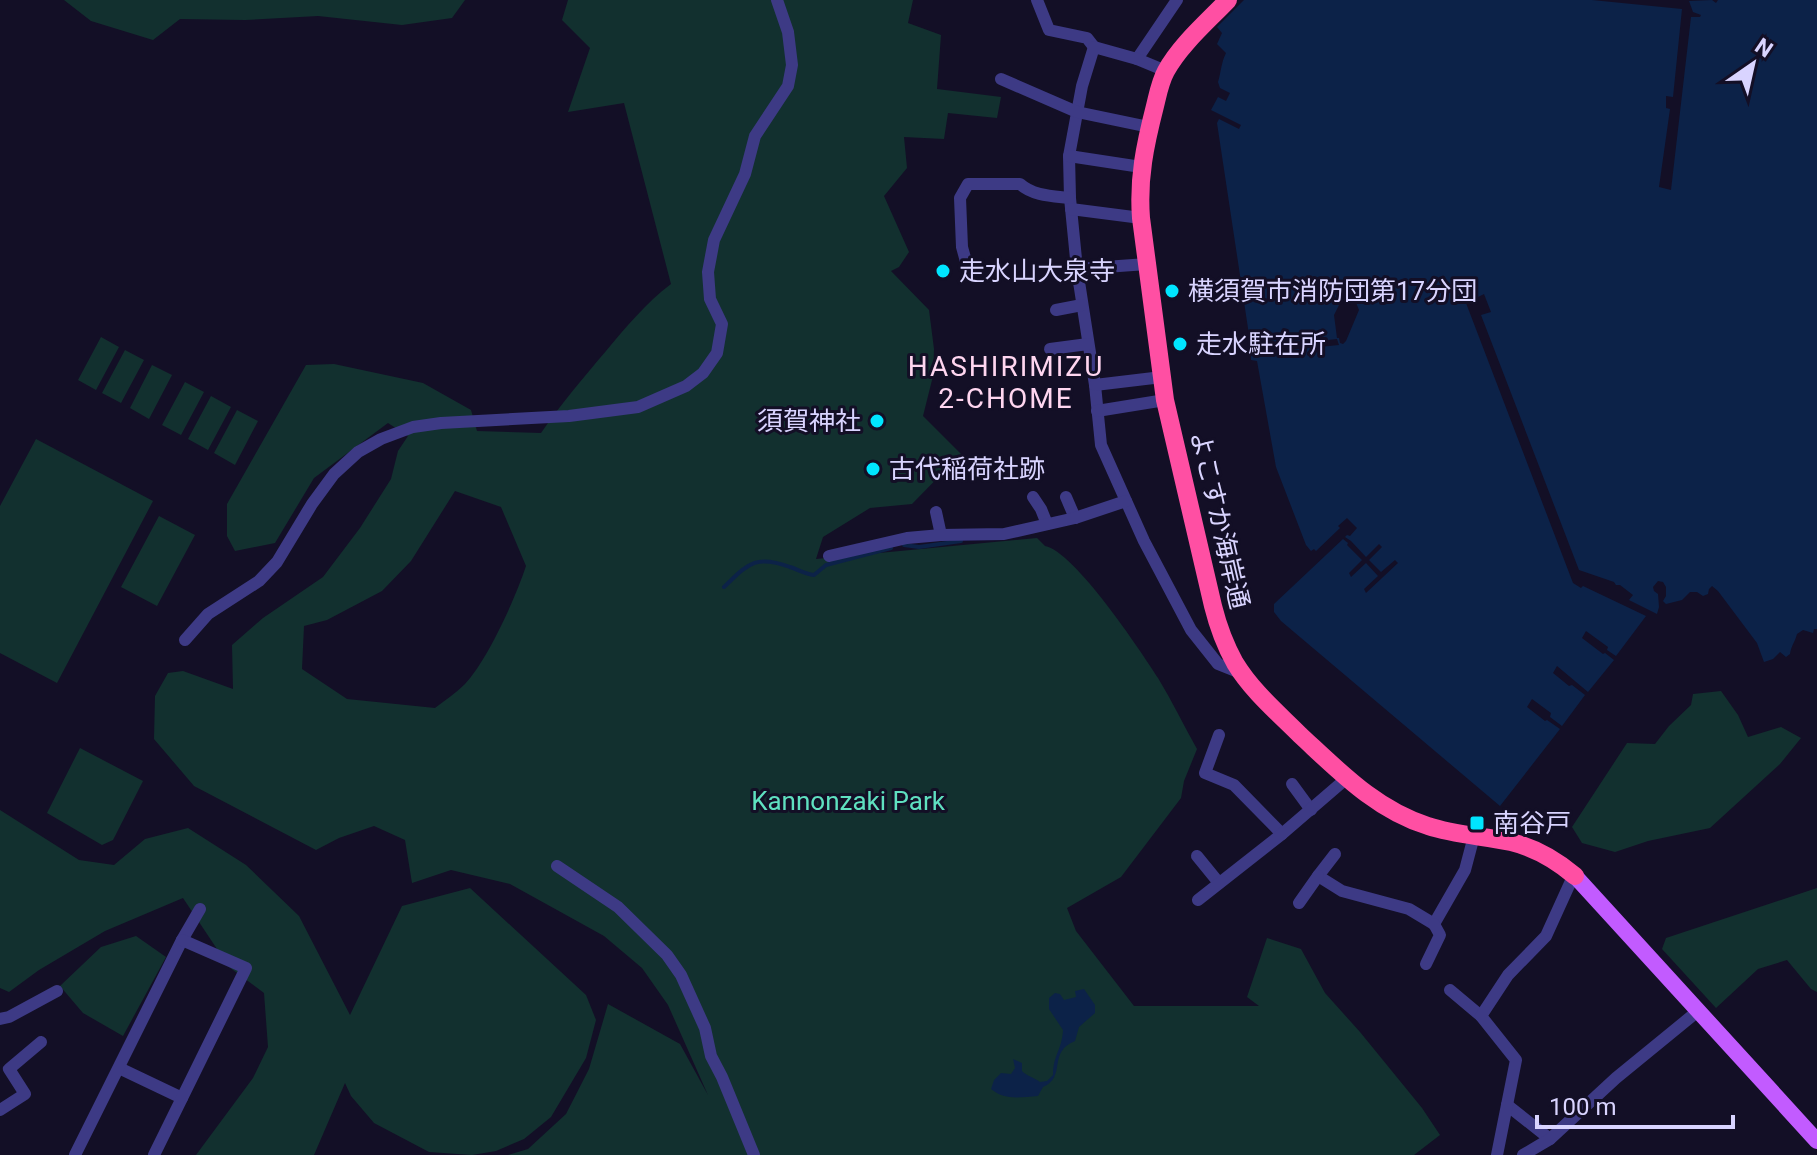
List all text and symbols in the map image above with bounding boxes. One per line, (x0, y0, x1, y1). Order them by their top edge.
north arrow (1713, 24, 1793, 104)
text: N (1750, 33, 1777, 63)
place label: 走水山大泉寺 (959, 256, 1115, 286)
marker: 走水山大泉寺 (934, 262, 952, 280)
place label: 横須賀市消防団第17分団 (1188, 276, 1477, 306)
marker: 横須賀市消防団第17分団 (1163, 282, 1181, 300)
place label: 走水駐在所 (1196, 329, 1326, 359)
marker: 走水駐在所 (1171, 335, 1189, 353)
district label: HASHIRIMIZU 2-CHOME (908, 350, 1104, 415)
place label: 須賀神社 (757, 406, 861, 436)
marker: 須賀神社 (868, 412, 886, 430)
street label: よこすか海岸通 (1185, 428, 1255, 612)
place label: 古代稲荷社跡 (889, 454, 1045, 484)
marker: 古代稲荷社跡 (864, 460, 882, 478)
park label: Kannonzaki Park (751, 786, 946, 816)
place label: 南谷戸 (1493, 808, 1571, 838)
marker: 南谷戸 (1468, 814, 1486, 832)
scale bar (1537, 1079, 1733, 1129)
text: 100 m (1549, 1093, 1616, 1121)

